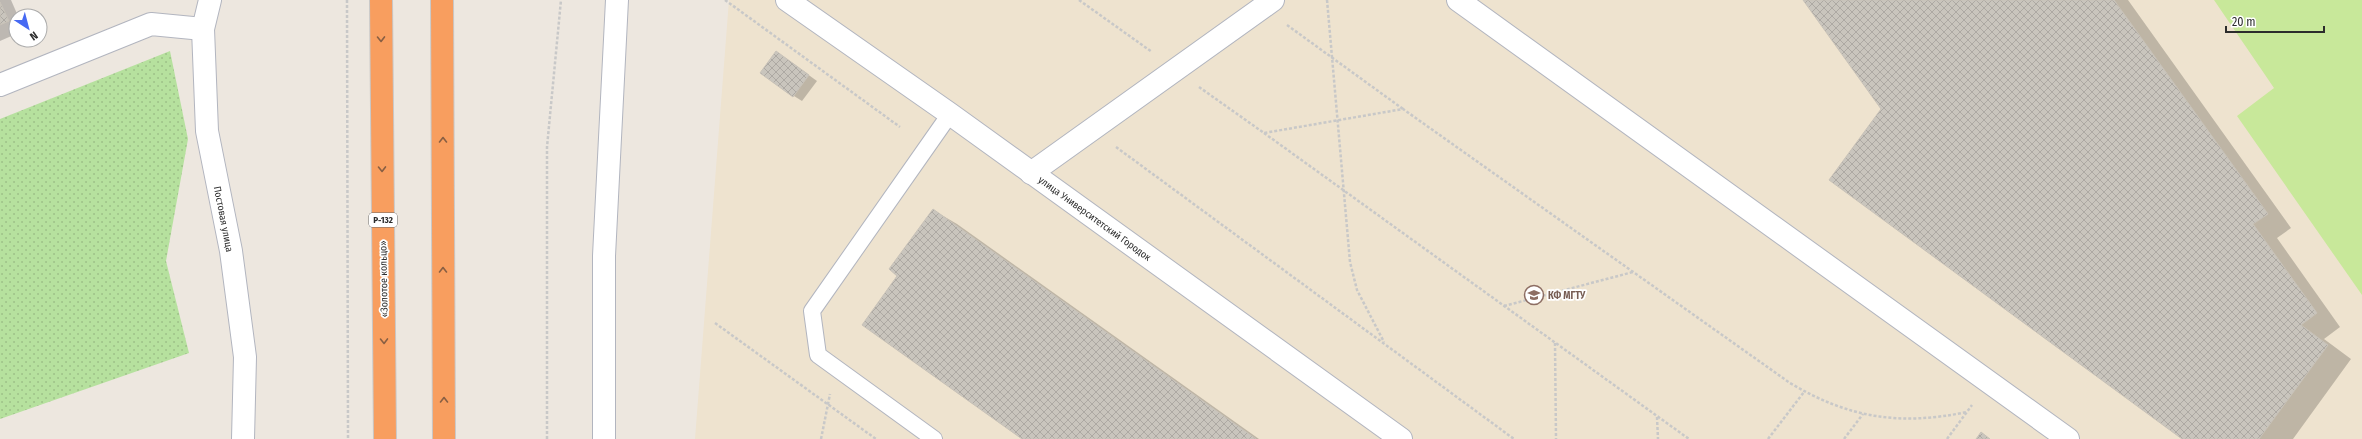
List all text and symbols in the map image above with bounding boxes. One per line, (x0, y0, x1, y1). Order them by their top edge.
north arrow (8, 8, 48, 48)
scale bar (2226, 8, 2324, 34)
text: 20 m (2232, 15, 2256, 29)
text: N (27, 28, 40, 43)
one-way arrow (377, 36, 385, 42)
one-way arrow (439, 137, 447, 143)
one-way arrow (378, 166, 386, 172)
street label: улица Университетский Городок (1036, 174, 1153, 264)
street label: Постовая улица (211, 185, 235, 253)
road number: Р-132 (369, 213, 397, 227)
street label: «Золотое кольцо» (377, 240, 391, 317)
one-way arrow (439, 267, 447, 273)
school or university icon: КФ МГТУ (1523, 284, 1545, 306)
place label: КФ МГТУ (1548, 290, 1586, 302)
one-way arrow (380, 338, 388, 344)
one-way arrow (440, 397, 448, 403)

